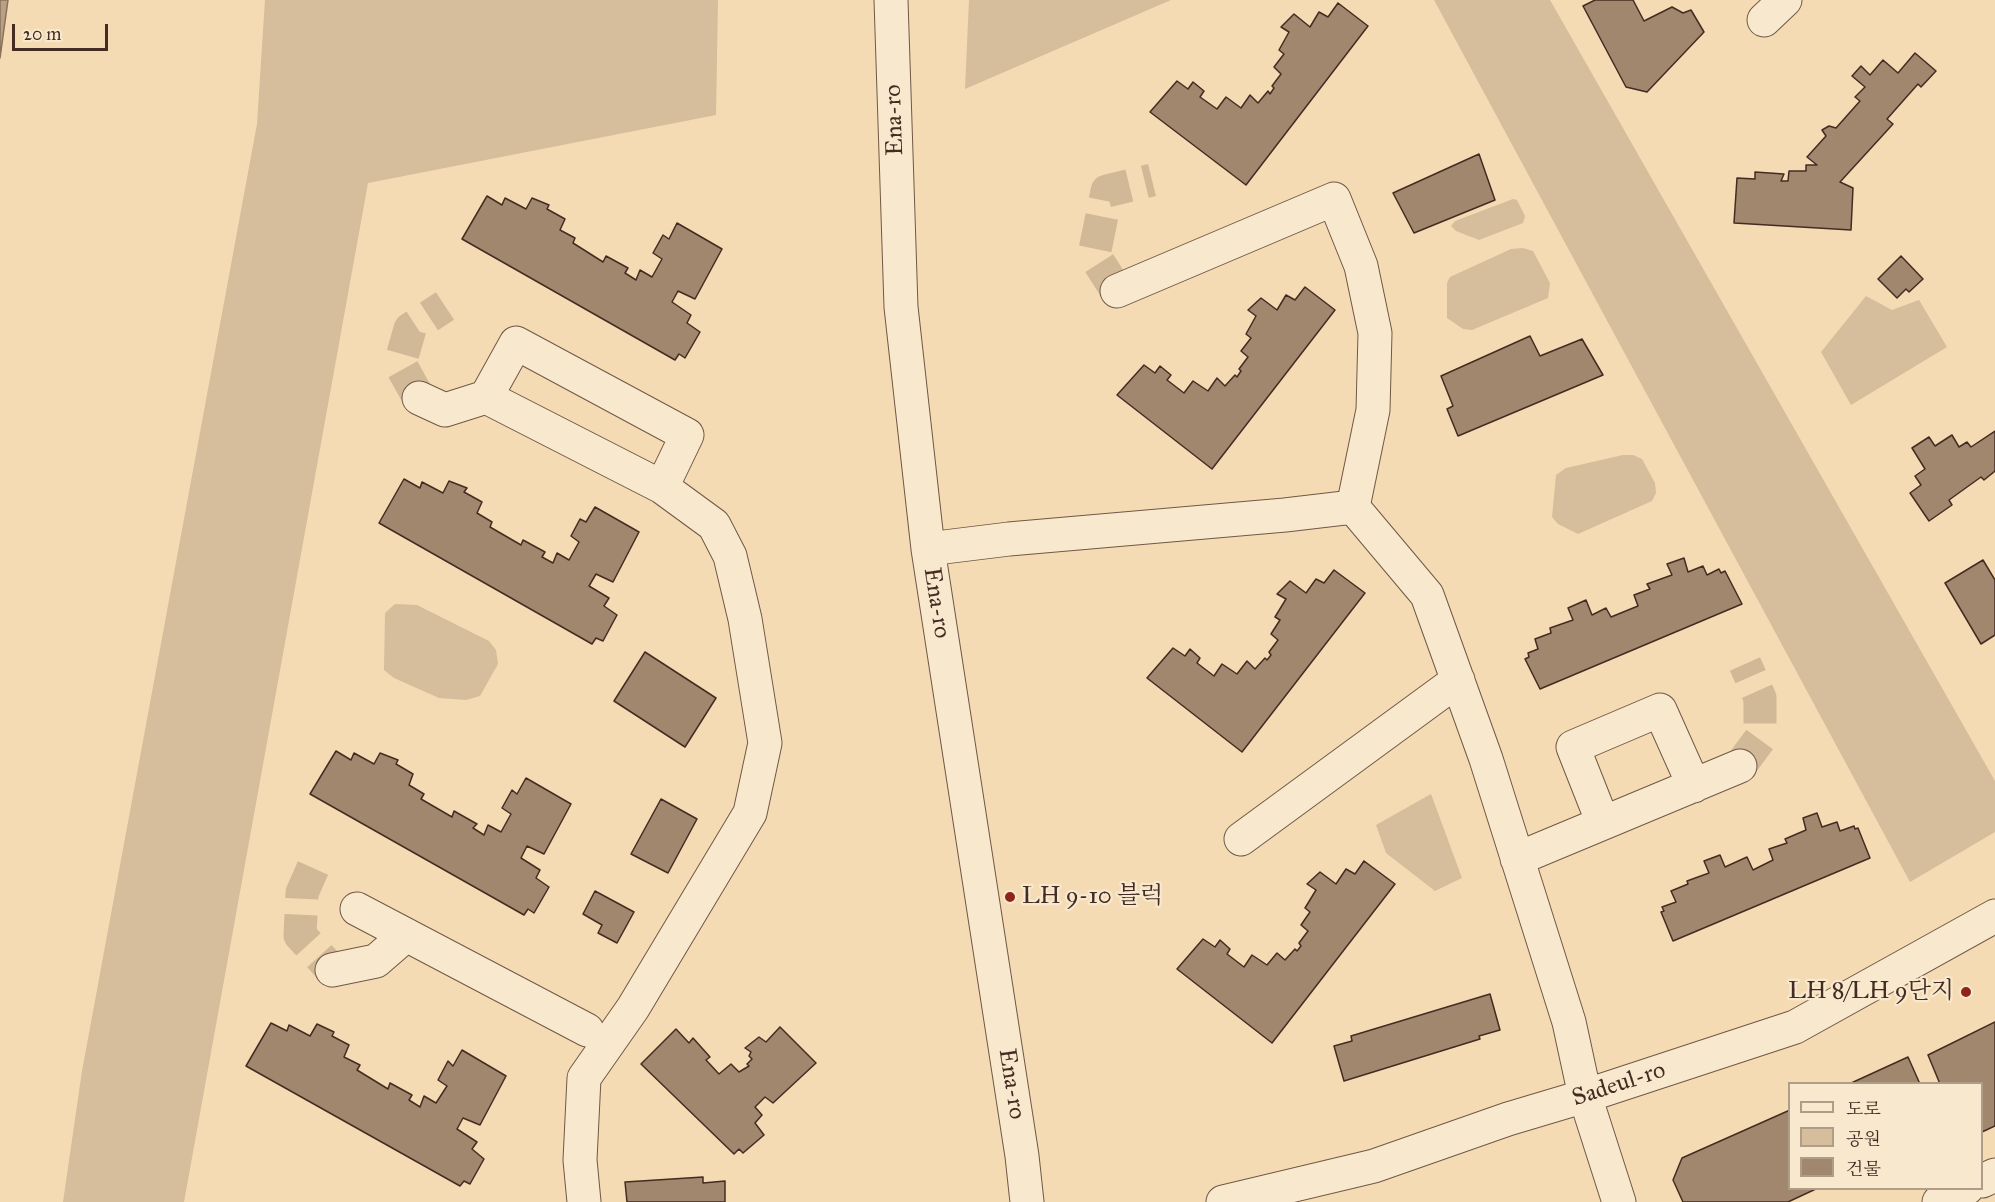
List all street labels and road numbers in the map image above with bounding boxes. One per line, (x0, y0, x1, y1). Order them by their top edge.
street label: Ena-ro (879, 84, 911, 156)
street label: Ena-ro (916, 566, 956, 640)
street label: Ena-ro (991, 1047, 1031, 1121)
street label: Sadeul-ro (1569, 1056, 1669, 1114)

